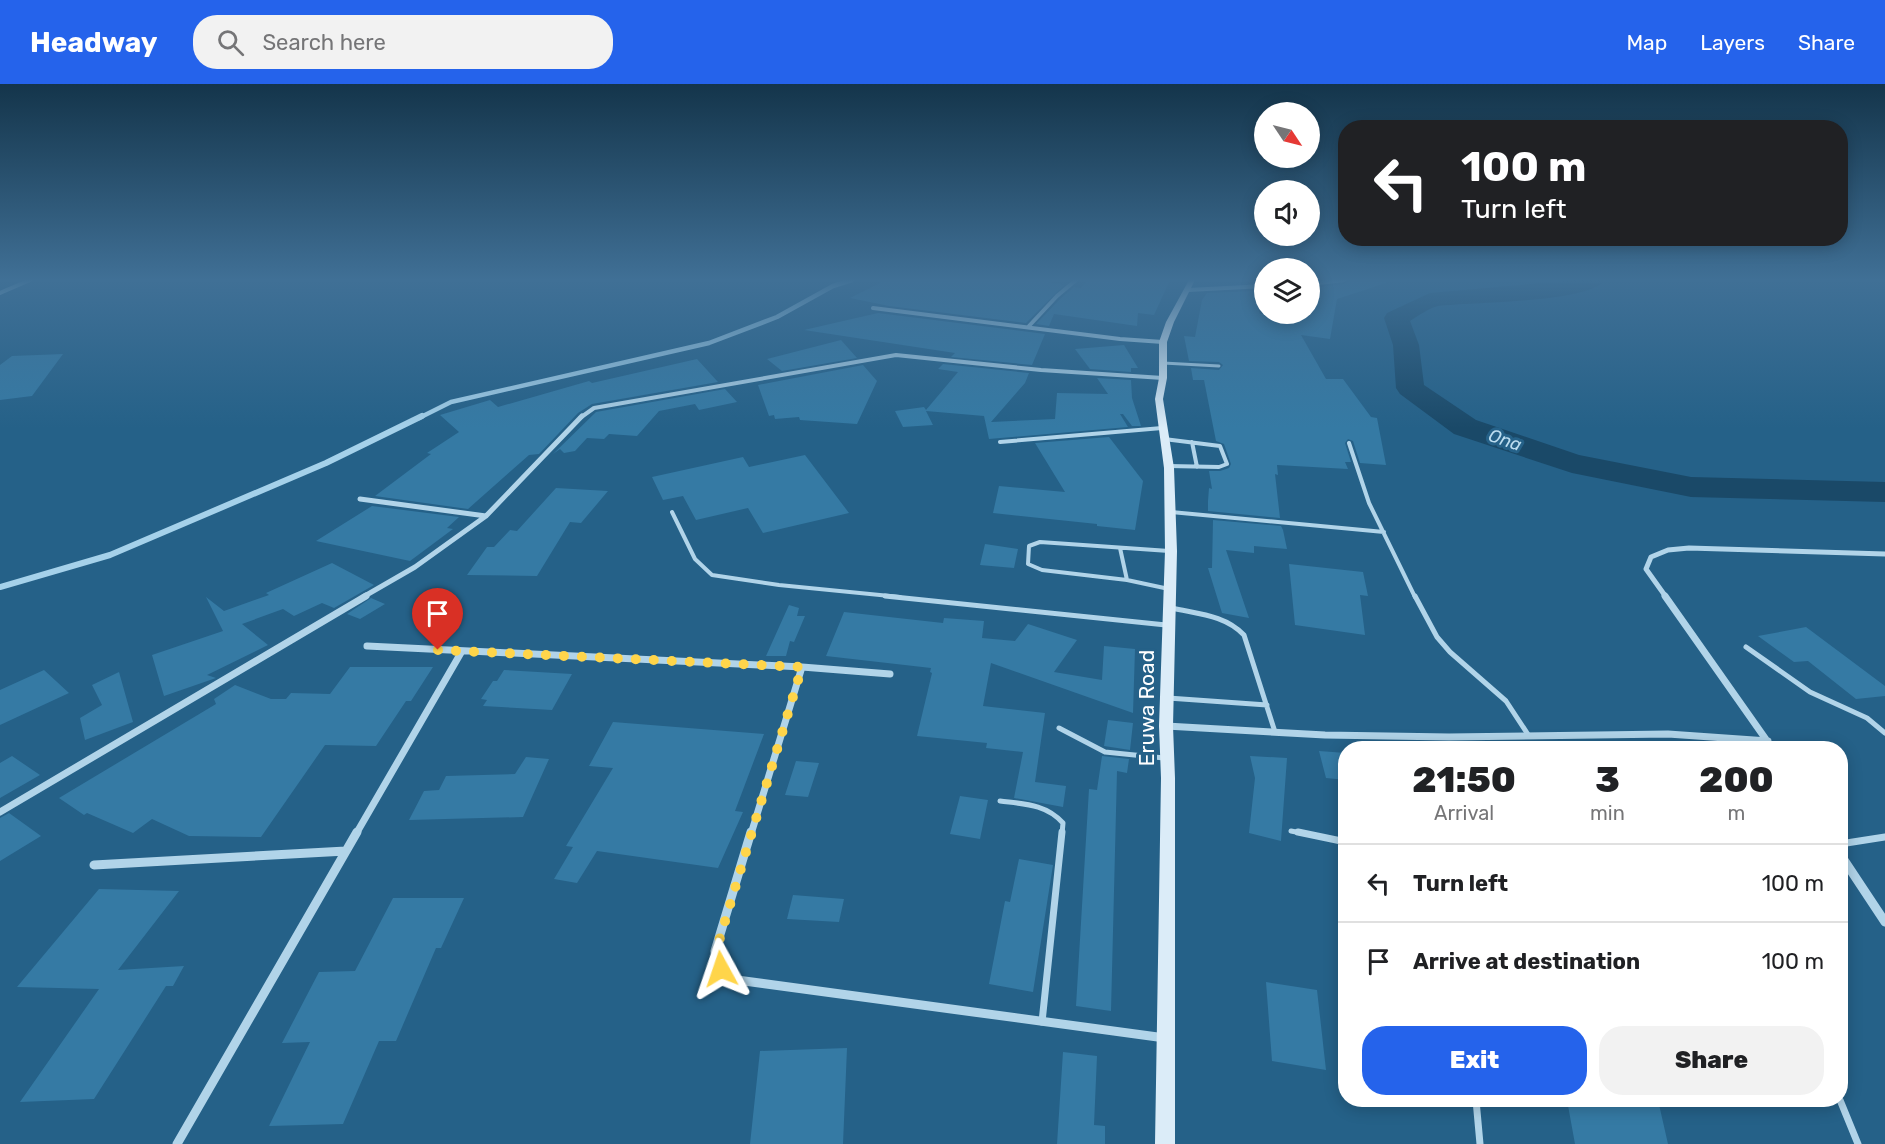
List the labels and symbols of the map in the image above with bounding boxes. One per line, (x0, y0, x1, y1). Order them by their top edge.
north arrow (1254, 102, 1320, 168)
water label: Ona (1486, 424, 1525, 456)
pin (412, 588, 463, 650)
street label: Eruwa Road (1134, 650, 1159, 766)
position arrow (689, 937, 753, 1001)

